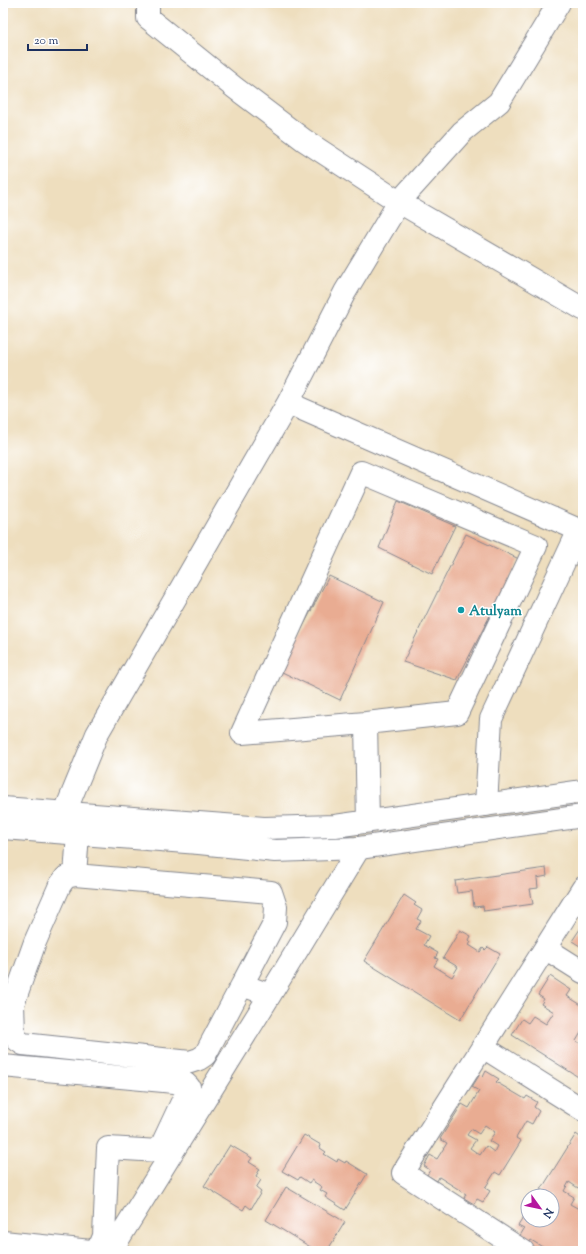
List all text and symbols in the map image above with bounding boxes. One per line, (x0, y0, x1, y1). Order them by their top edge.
scale bar (28, 26, 87, 52)
text: 20 m (34, 32, 59, 50)
place label: Atulyam (469, 602, 522, 622)
marker: Atulyam (456, 605, 466, 615)
north arrow (520, 1188, 560, 1228)
text: N (538, 1204, 557, 1221)

